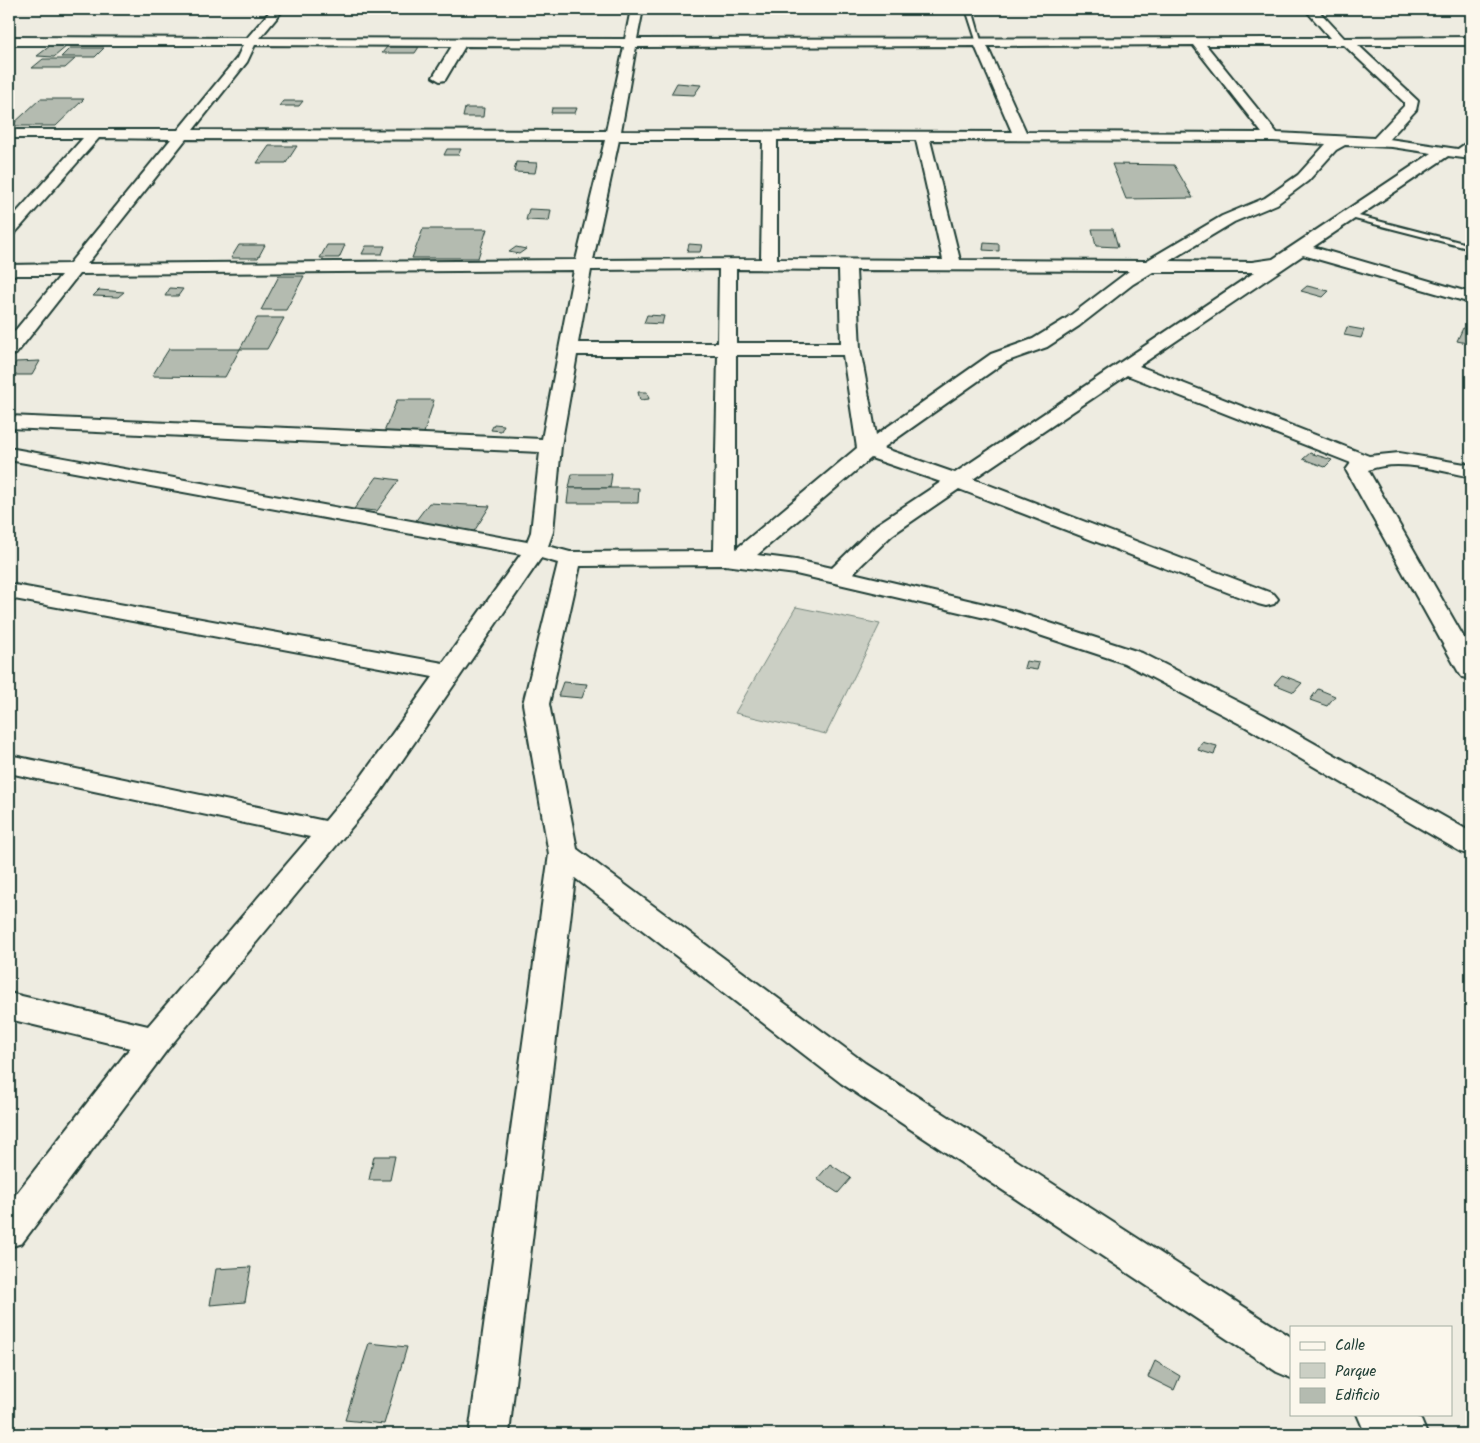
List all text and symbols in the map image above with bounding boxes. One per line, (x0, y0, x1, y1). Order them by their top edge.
legend (1290, 1326, 1452, 1416)
text: Calle (1335, 1334, 1365, 1358)
text: Parque (1335, 1360, 1376, 1384)
text: Edificio (1335, 1384, 1380, 1408)

